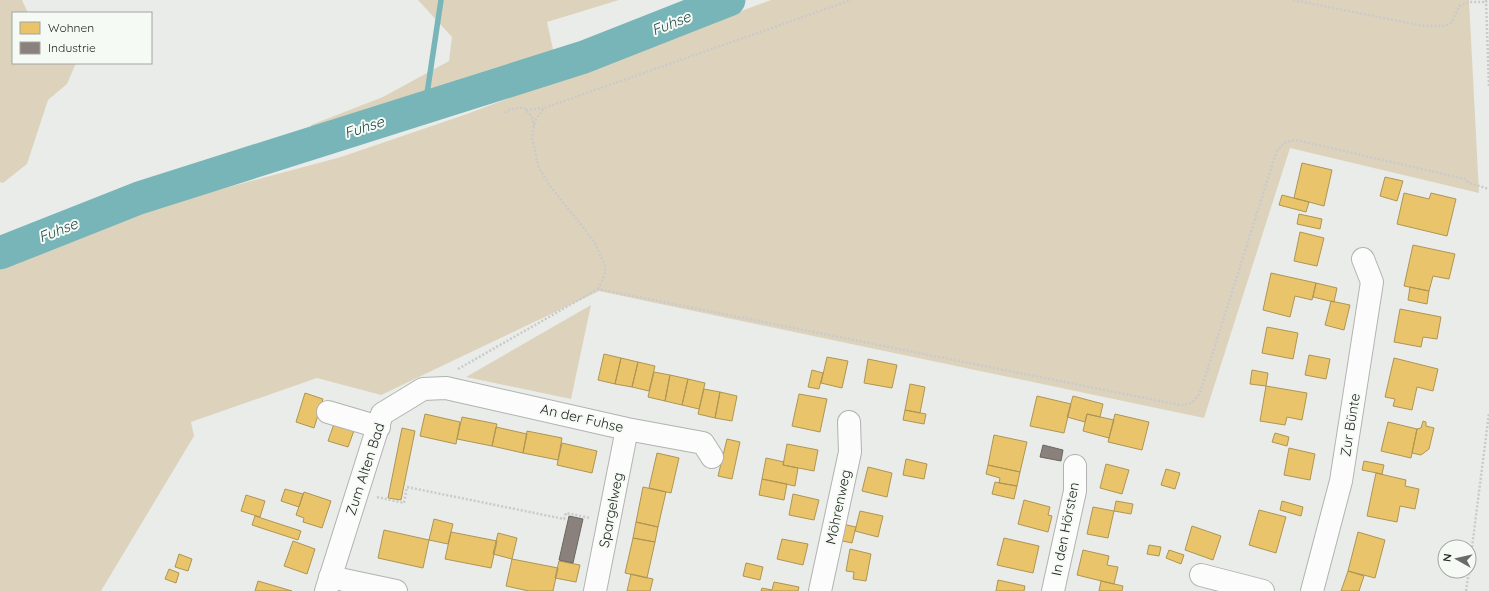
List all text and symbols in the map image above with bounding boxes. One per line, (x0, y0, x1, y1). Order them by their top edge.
water label: Fuhse (649, 6, 694, 39)
legend (12, 12, 152, 64)
text: Wohnen (48, 20, 94, 35)
text: Industrie (48, 40, 96, 55)
water label: Fuhse (342, 111, 387, 142)
water label: Fuhse (36, 213, 81, 246)
street label: Zur Bünte (1336, 392, 1364, 458)
street label: An der Fuhse (539, 400, 625, 436)
street label: Zum Alten Bad (342, 420, 388, 518)
street label: Möhrenweg (821, 468, 855, 546)
street label: Spargelweg (595, 471, 627, 549)
street label: In den Hörsten (1047, 481, 1083, 577)
north arrow (1437, 539, 1477, 579)
text: N (1440, 553, 1455, 563)

